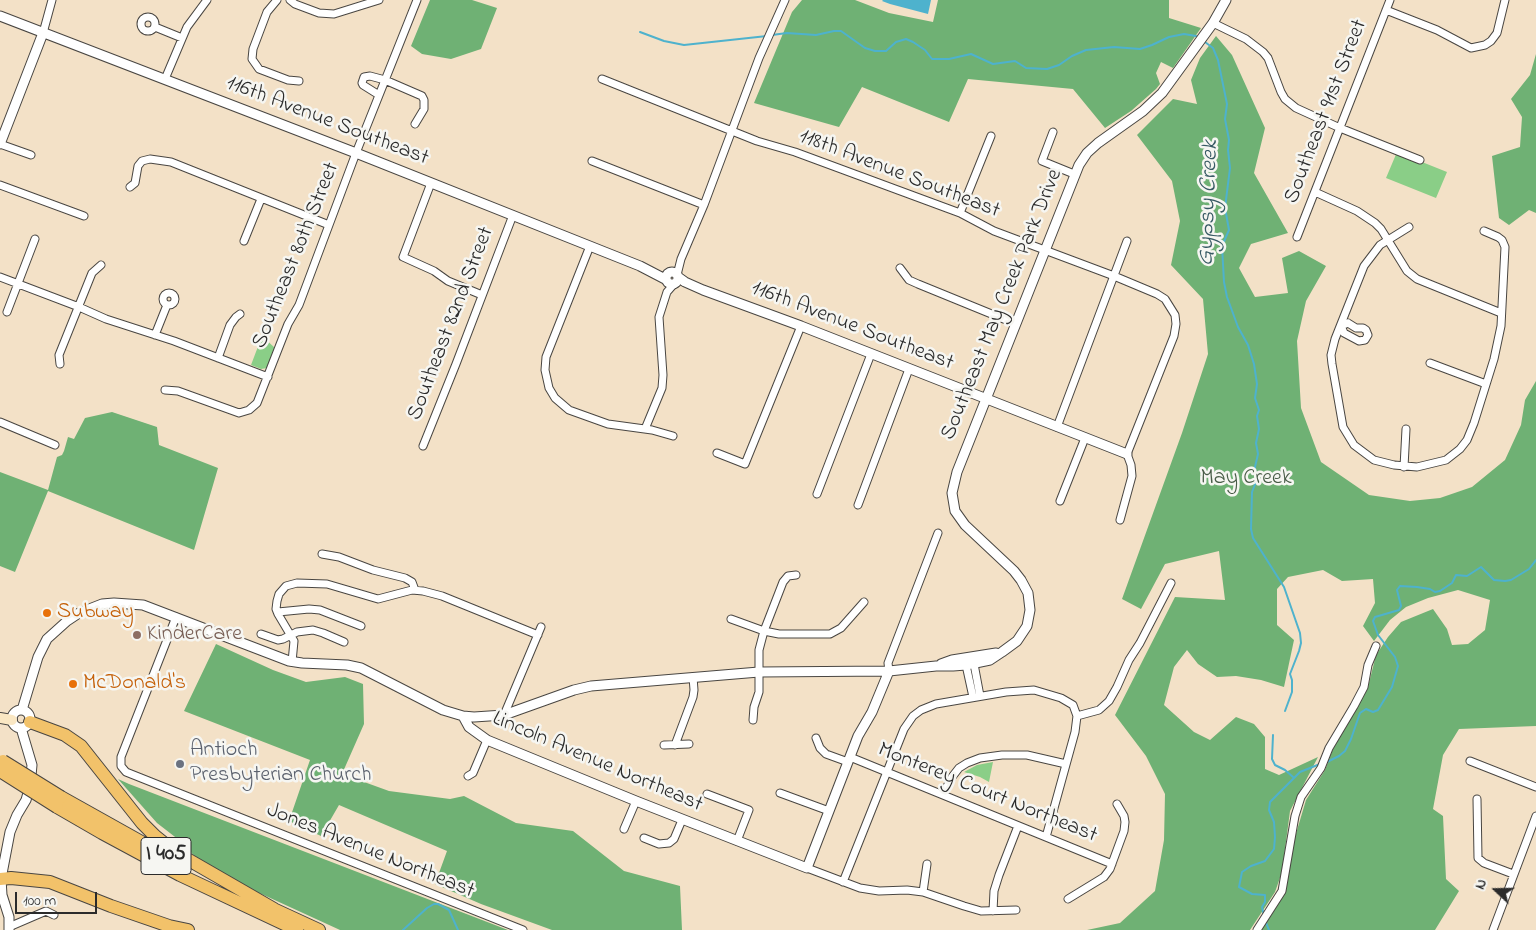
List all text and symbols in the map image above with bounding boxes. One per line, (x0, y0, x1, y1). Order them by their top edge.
street label: Southeast 91st Street (1280, 16, 1374, 208)
street label: 116th Avenue Southeast (222, 71, 432, 173)
street label: 118th Avenue Southeast (795, 124, 1003, 226)
water label: Gypsy Creek (1193, 140, 1227, 266)
street label: Southeast 80th Street (248, 159, 346, 353)
street label: Southeast May Creek Park Drive (937, 166, 1069, 444)
street label: Southeast 82nd Street (403, 224, 501, 424)
street label: 116th Avenue Southeast (747, 276, 957, 378)
park label: May Creek (1200, 466, 1292, 492)
place label: Subway (57, 600, 134, 626)
marker: Subway (41, 607, 53, 619)
place label: KinderCare (147, 622, 242, 648)
marker: KinderCare (131, 629, 143, 641)
place label: McDonald's (83, 671, 186, 697)
marker: McDonald's (67, 678, 79, 690)
street label: Lincoln Avenue Northeast (488, 707, 706, 819)
place label: Antioch Presbyterian Church (190, 738, 371, 789)
street label: Monterey Court Northeast (873, 738, 1101, 850)
marker: Antioch Presbyterian Church (174, 758, 186, 770)
street label: Jones Avenue Northeast (262, 798, 478, 906)
road number: I 405 (141, 838, 191, 874)
north arrow (1471, 865, 1521, 915)
text: N (1470, 876, 1493, 893)
scale bar (18, 882, 100, 914)
text: 100 m (23, 890, 56, 912)

